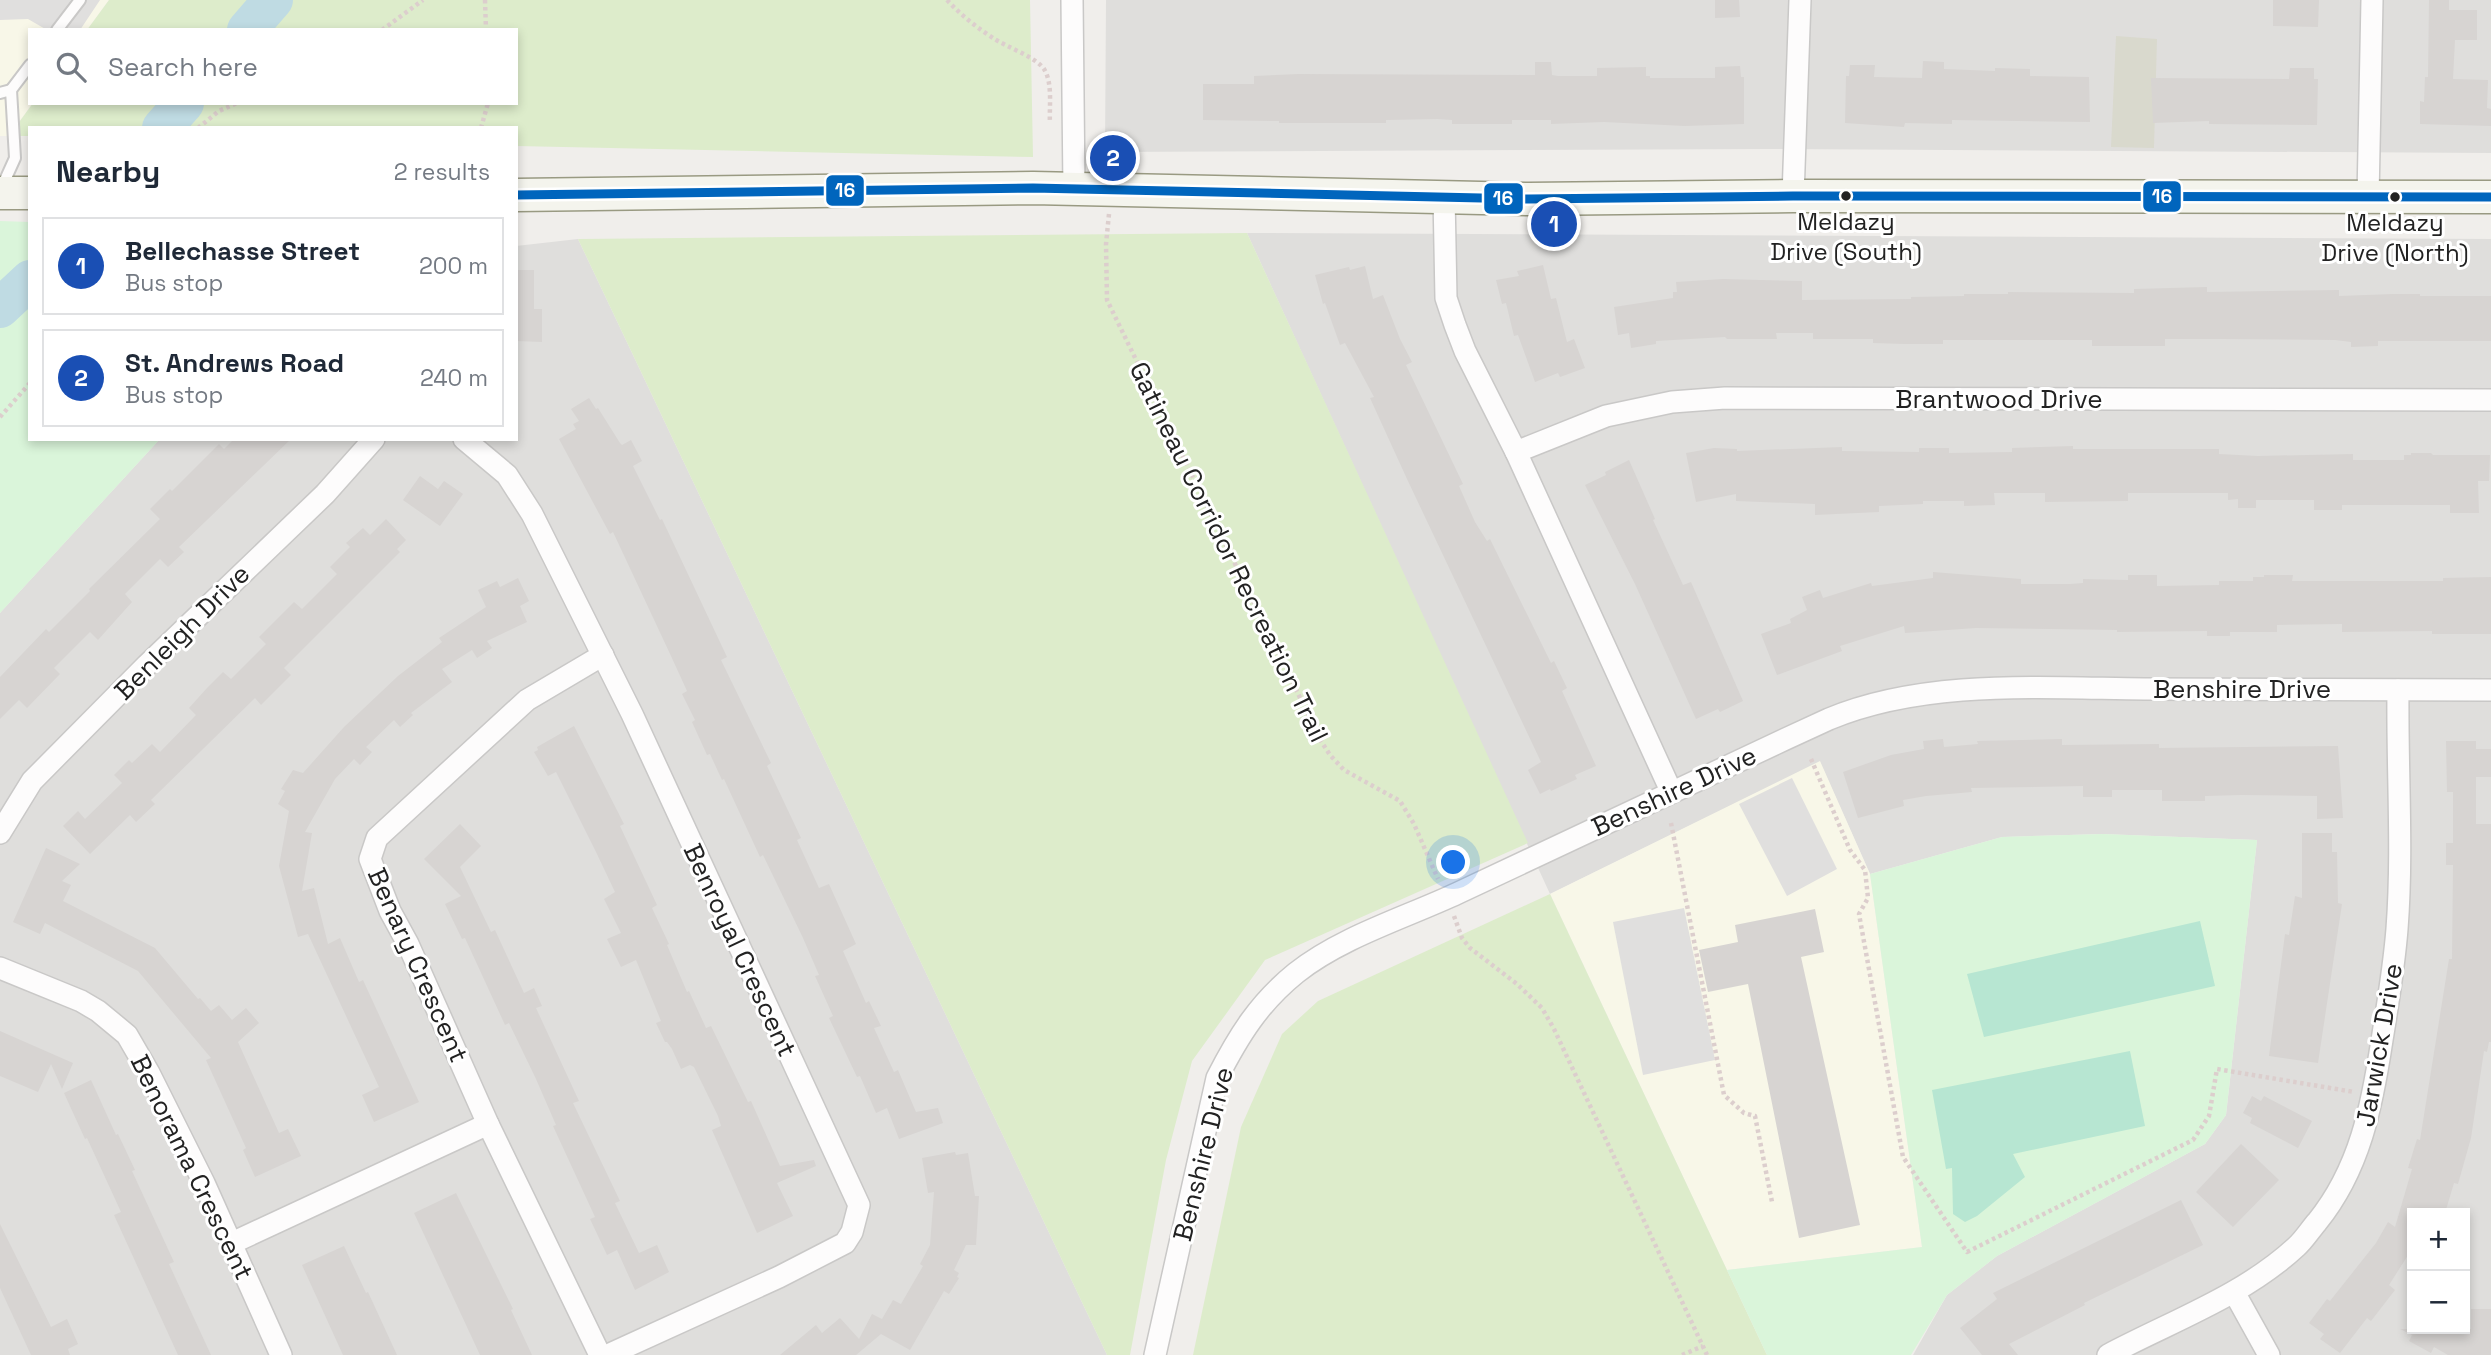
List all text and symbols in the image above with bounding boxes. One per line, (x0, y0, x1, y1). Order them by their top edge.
search box (28, 28, 518, 105)
icon: search (52, 48, 90, 86)
text: Search here (108, 50, 258, 84)
pin: 2 (1090, 132, 1136, 184)
text: Nearby (56, 152, 160, 191)
text: 2 results (394, 157, 490, 187)
line badge: 16 (825, 174, 865, 207)
text: 16 (835, 178, 855, 203)
line badge: 16 (2142, 180, 2182, 213)
line badge: 16 (1483, 182, 1524, 215)
text: 16 (2152, 184, 2172, 209)
text: 16 (1493, 186, 1513, 211)
marker: Meldazy Drive (South) (1839, 189, 1853, 203)
marker: Meldazy Drive (North) (2388, 190, 2402, 204)
pin: 1 (1531, 198, 1577, 250)
place label: Meldazy Drive (South) (1770, 206, 1922, 267)
place label: Meldazy Drive (North) (2321, 207, 2469, 268)
text: Bellechasse Street (125, 234, 360, 268)
text: 1 (76, 251, 86, 281)
text: 200 m (419, 251, 488, 281)
text: Bus stop (125, 268, 223, 298)
text: St. Andrews Road (125, 346, 344, 380)
street label: Gatineau Corridor Recreation Trail (1122, 356, 1336, 748)
text: 2 (74, 363, 88, 393)
text: 240 m (420, 363, 488, 393)
text: Bus stop (125, 380, 223, 410)
street label: Brantwood Drive (1895, 382, 2103, 416)
street label: Benleigh Drive (107, 557, 257, 707)
street label: Benshire Drive (2153, 672, 2331, 706)
street label: Benshire Drive (1586, 738, 1762, 844)
street label: Benroyal Crescent (676, 838, 804, 1062)
your location (1436, 845, 1470, 879)
street label: Benary Crescent (360, 862, 476, 1068)
street label: Jarwick Drive (2348, 961, 2410, 1129)
street label: Benorama Crescent (123, 1049, 261, 1285)
street label: Benshire Drive (1165, 1063, 1241, 1245)
map controls (2407, 1208, 2470, 1334)
button: + (2407, 1208, 2470, 1271)
button: − (2407, 1271, 2470, 1334)

